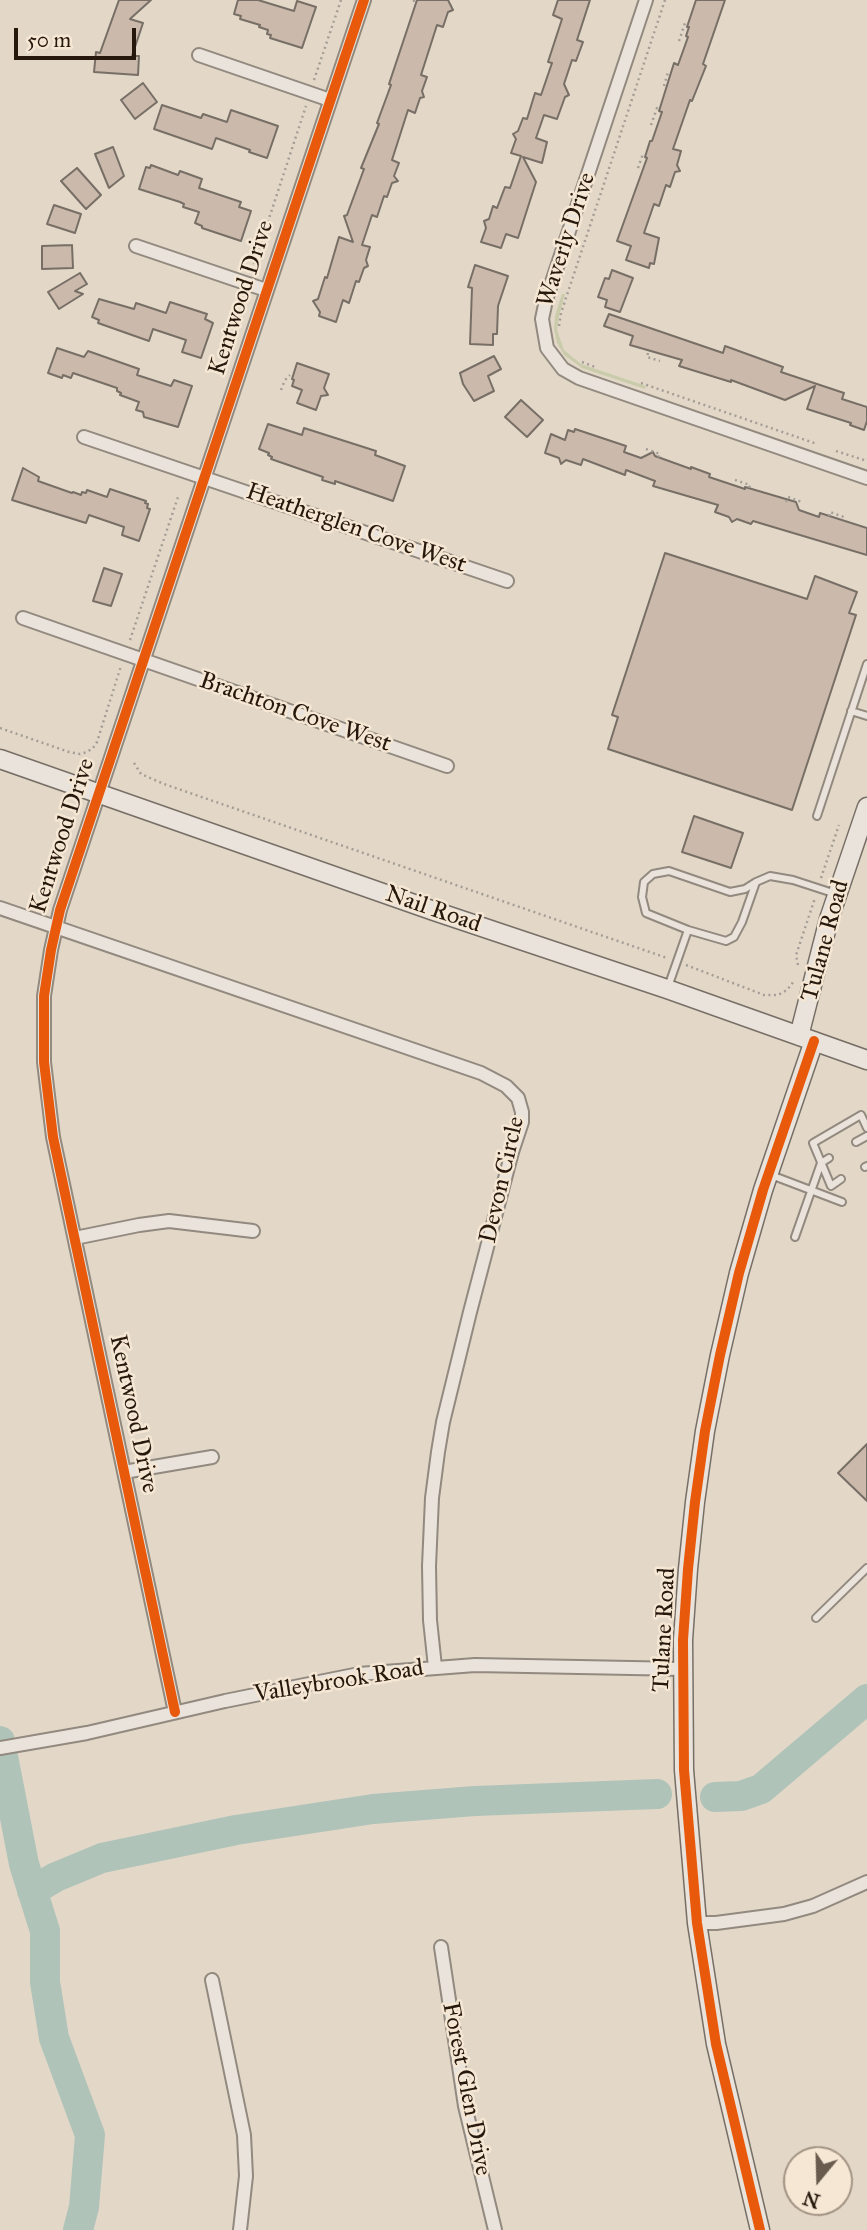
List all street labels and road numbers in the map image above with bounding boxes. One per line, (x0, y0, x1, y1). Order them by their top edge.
street label: Waverly Drive (532, 169, 602, 311)
street label: Kentwood Drive (203, 217, 281, 379)
street label: Heatherglen Cove West (242, 478, 470, 580)
street label: Brachton Cove West (195, 667, 395, 759)
street label: Kentwood Drive (24, 755, 102, 917)
street label: Tulane Road (796, 877, 856, 1005)
street label: Nail Road (381, 880, 485, 940)
street label: Devon Circle (474, 1114, 532, 1246)
street label: Kentwood Drive (102, 1332, 164, 1496)
street label: Tulane Road (647, 1567, 683, 1693)
street label: Valleybrook Road (252, 1654, 426, 1710)
street label: Forest Glen Drive (435, 2000, 497, 2178)

